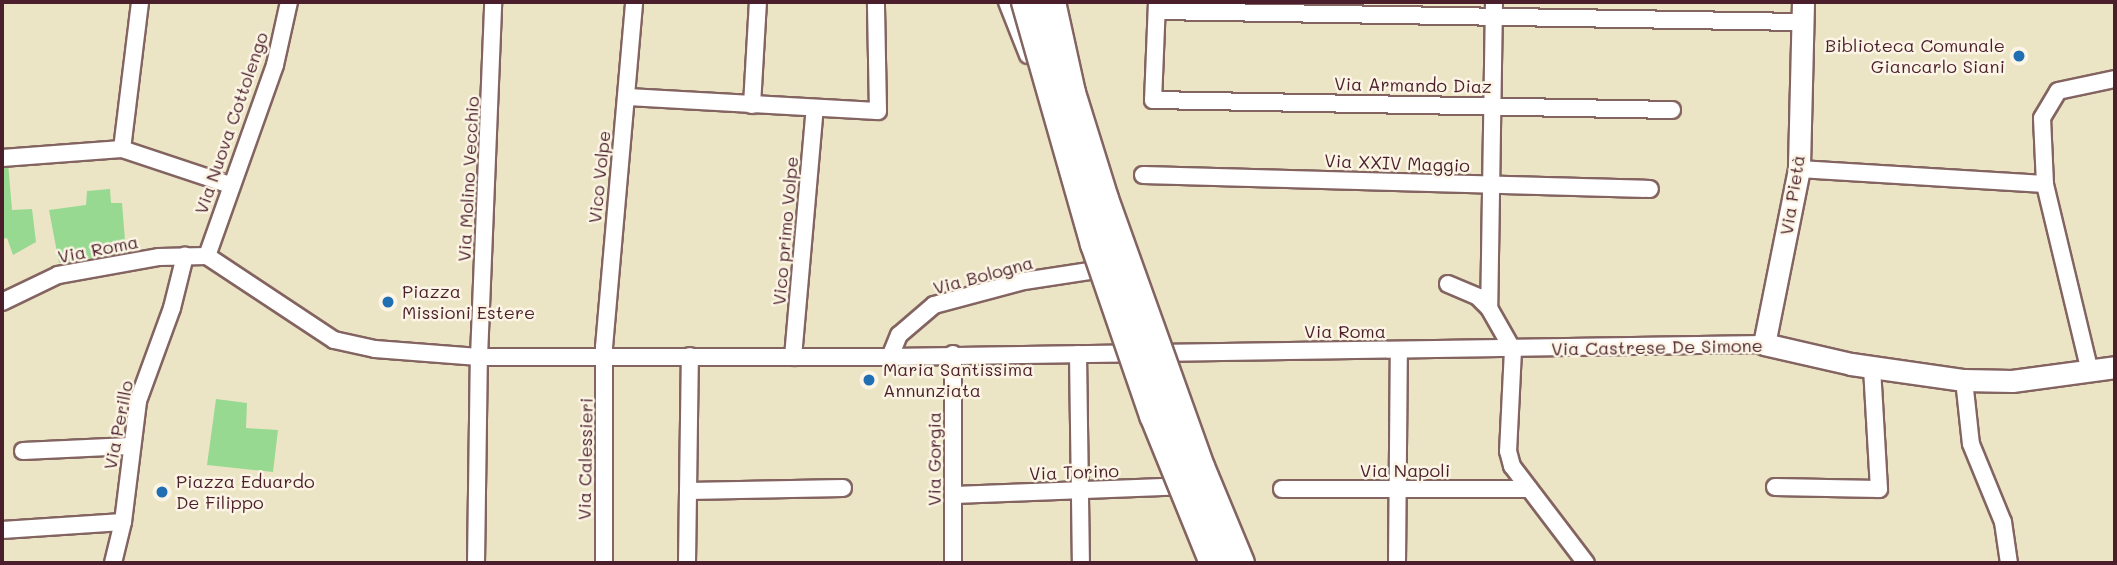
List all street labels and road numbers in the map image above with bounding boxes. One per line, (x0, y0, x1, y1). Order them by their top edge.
street label: Via Nuova Cottolengo (190, 29, 272, 217)
street label: Via Armando Diaz (1334, 73, 1492, 97)
street label: Via Molino Vecchio (453, 96, 483, 262)
street label: Vico Volpe (583, 130, 615, 224)
street label: Via XXIV Maggio (1324, 150, 1470, 176)
street label: Via Pietà (1775, 153, 1809, 237)
street label: Vico primo Volpe (768, 156, 802, 306)
street label: Via Roma (56, 231, 140, 267)
street label: Via Bologna (931, 251, 1035, 299)
street label: Via Roma (1304, 320, 1386, 342)
street label: Via Castrese De Simone (1551, 334, 1763, 360)
street label: Via Perillo (99, 379, 137, 471)
street label: Via Calessieri (573, 398, 597, 520)
street label: Via Gorgia (923, 412, 945, 506)
street label: Via Napoli (1360, 459, 1450, 481)
street label: Via Torino (1029, 460, 1119, 484)

